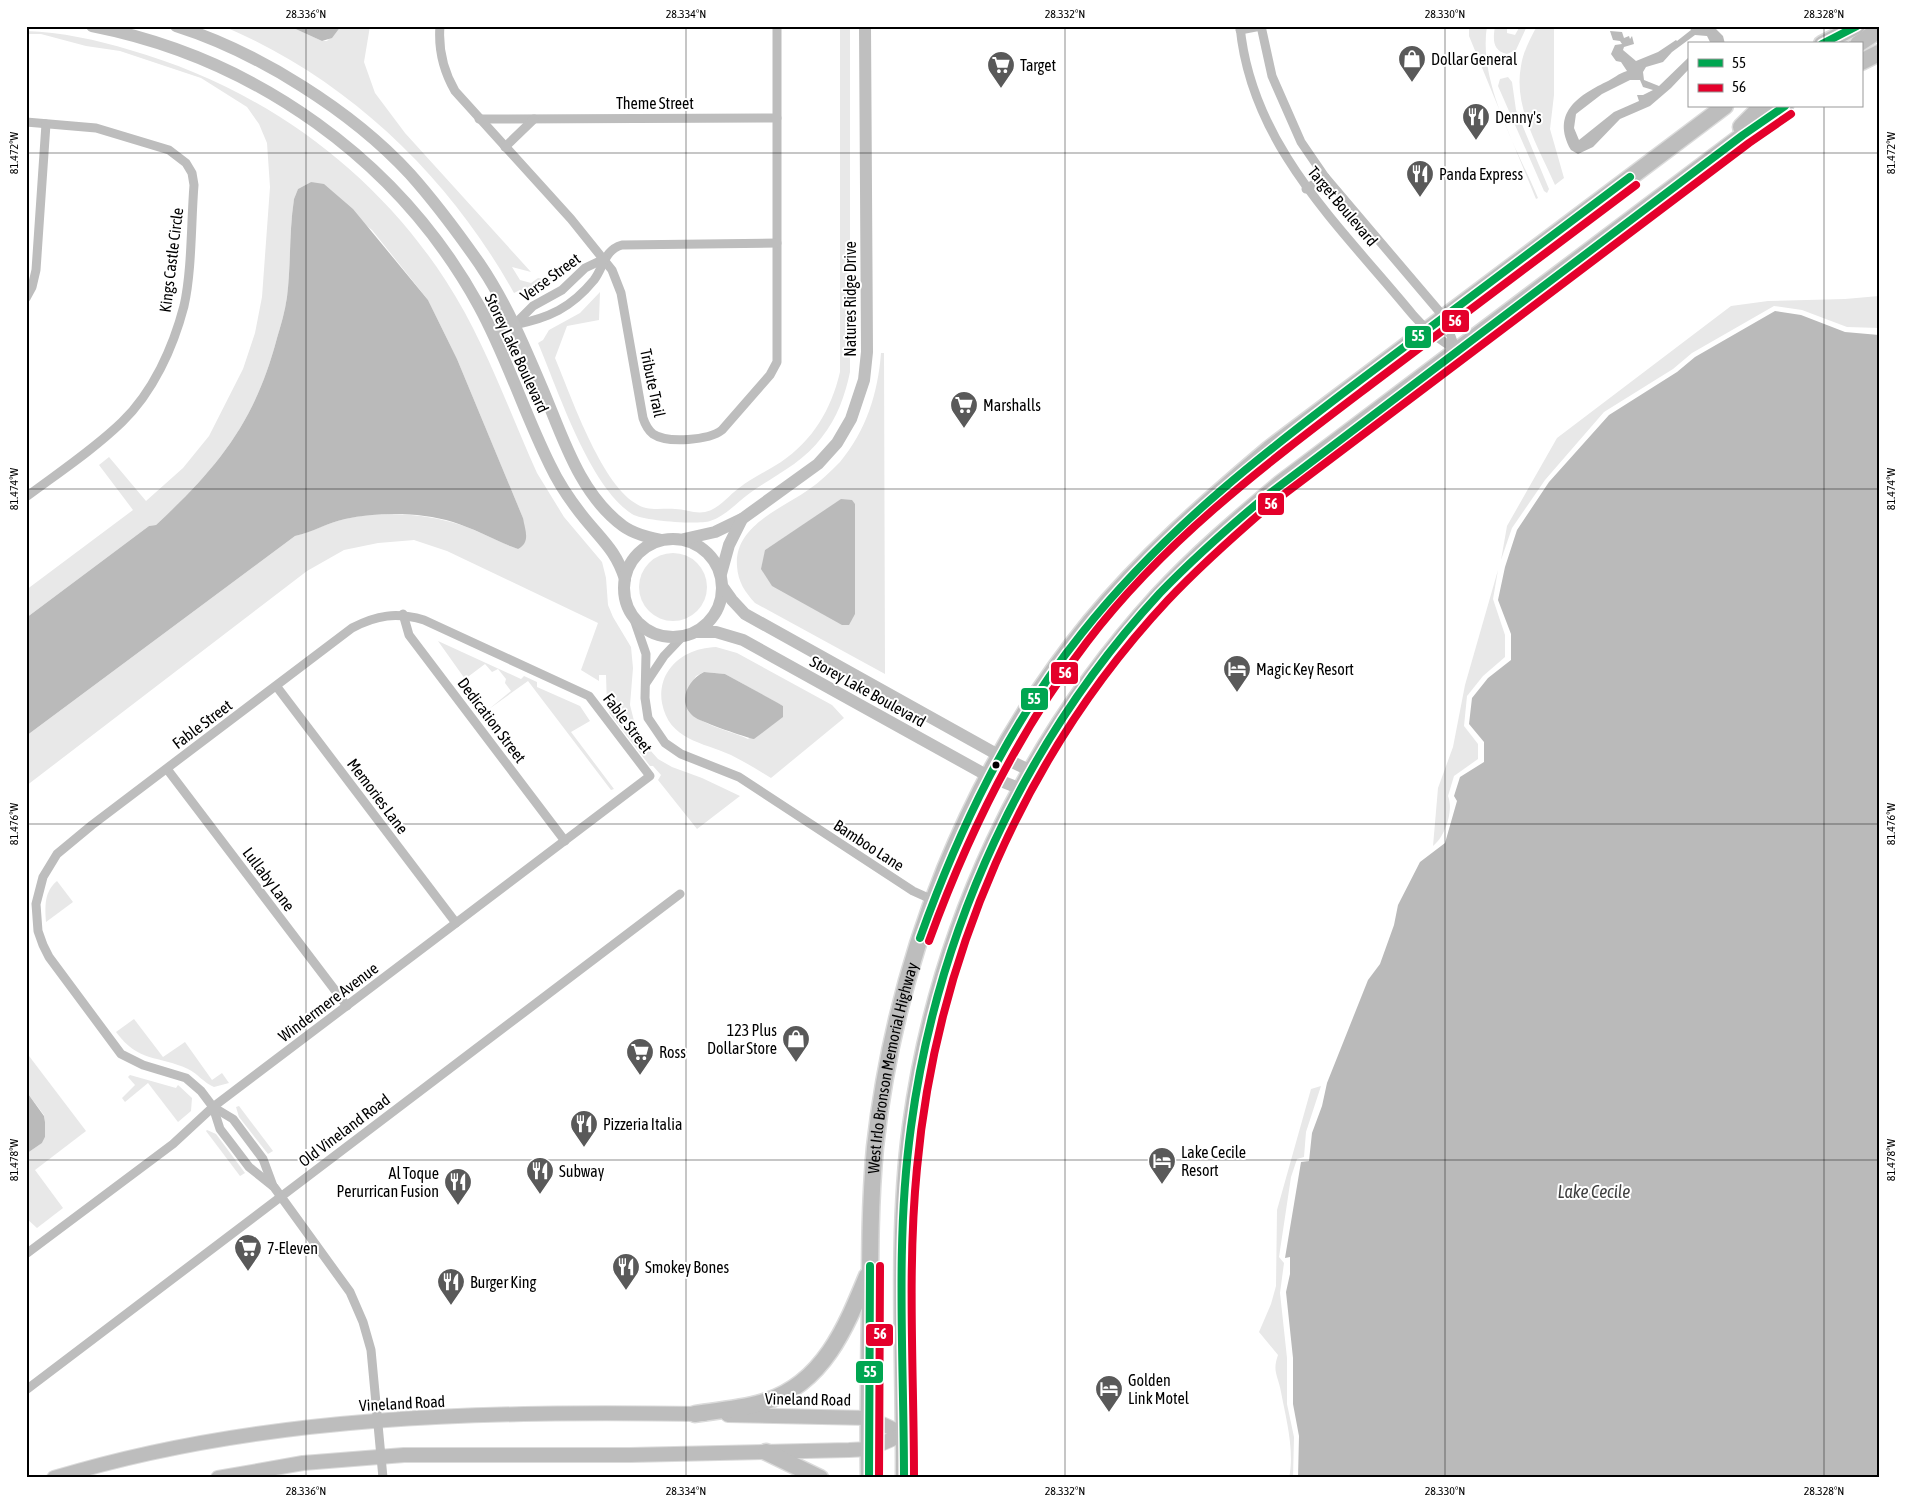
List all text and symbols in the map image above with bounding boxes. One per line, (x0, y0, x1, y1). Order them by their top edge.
text: 28.336°N (286, 7, 326, 21)
text: 28.334°N (666, 7, 706, 21)
text: 28.332°N (1045, 7, 1085, 21)
text: 28.330°N (1425, 7, 1465, 21)
text: 28.328°N (1804, 7, 1844, 21)
legend (1688, 42, 1862, 108)
shop icon: Dollar General (1397, 44, 1427, 83)
supermarket icon: Target (986, 50, 1016, 89)
place label: Dollar General (1431, 50, 1518, 68)
text: 55 (1732, 54, 1746, 71)
place label: Target (1020, 56, 1056, 75)
text: 56 (1732, 78, 1746, 95)
street label: Theme Street (616, 94, 694, 112)
restaurant icon: Denny's (1461, 102, 1491, 141)
place label: Denny's (1495, 108, 1542, 127)
text: 81.472°W (7, 132, 21, 174)
text: 81.472°W (1884, 132, 1898, 174)
restaurant icon: Panda Express (1405, 159, 1435, 198)
street label: Target Boulevard (1304, 163, 1382, 250)
place label: Panda Express (1439, 165, 1523, 184)
street label: Kings Castle Circle (156, 207, 187, 313)
street label: Natures Ridge Drive (841, 241, 860, 357)
street label: Verse Street (517, 249, 584, 305)
street label: Storey Lake Boulevard (481, 291, 552, 416)
line badge: 56 (1441, 309, 1470, 333)
text: 56 (1448, 313, 1462, 329)
line badge: 55 (1404, 325, 1432, 349)
text: 55 (1411, 328, 1425, 344)
street label: Tribute Trail (637, 347, 669, 420)
supermarket icon: Marshalls (949, 390, 979, 429)
place label: Marshalls (983, 396, 1041, 414)
text: 81.474°W (7, 468, 21, 510)
text: 81.474°W (1884, 468, 1898, 510)
line badge: 56 (1257, 492, 1285, 516)
text: 56 (1264, 496, 1278, 512)
street label: Storey Lake Boulevard (807, 652, 929, 731)
hotel icon: Magic Key Resort (1222, 654, 1252, 693)
place label: Magic Key Resort (1256, 660, 1354, 679)
line badge: 56 (1050, 661, 1079, 685)
text: 56 (1058, 665, 1072, 681)
street label: Dedication Street (454, 674, 530, 766)
line badge: 55 (1020, 687, 1049, 711)
street label: Fable Street (600, 690, 656, 757)
text: 55 (1027, 691, 1041, 707)
street label: Fable Street (169, 696, 236, 752)
street label: Memories Lane (344, 755, 412, 837)
unlabelled marker (991, 760, 1001, 770)
text: 81.476°W (7, 803, 21, 845)
text: 81.476°W (1884, 803, 1898, 845)
street label: Bamboo Lane (831, 816, 907, 874)
street label: Lullaby Lane (239, 844, 299, 915)
street label: Windermere Avenue (275, 959, 381, 1045)
street label: West Irlo Bronson Memorial Highway (864, 960, 922, 1174)
place label: 123 Plus Dollar Store (707, 1021, 777, 1057)
shop icon: 123 Plus Dollar Store (781, 1024, 811, 1063)
supermarket icon: Ross (625, 1037, 655, 1076)
place label: Ross (659, 1043, 686, 1061)
street label: Old Vineland Road (295, 1090, 393, 1170)
restaurant icon: Pizzeria Italia (569, 1109, 599, 1148)
place label: Pizzeria Italia (603, 1115, 682, 1133)
text: 81.478°W (7, 1139, 21, 1181)
text: 81.478°W (1884, 1139, 1898, 1181)
place label: Lake Cecile Resort (1181, 1143, 1246, 1179)
hotel icon: Lake Cecile Resort (1147, 1146, 1177, 1185)
restaurant icon: Subway (525, 1156, 555, 1195)
place label: Subway (559, 1162, 605, 1181)
place label: Al Toque Perurrican Fusion (337, 1164, 439, 1200)
restaurant icon: Al Toque Perurrican Fusion (443, 1167, 473, 1206)
water label: Lake Cecile (1558, 1181, 1630, 1202)
supermarket icon: 7-Eleven (233, 1233, 263, 1272)
place label: 7-Eleven (267, 1239, 318, 1257)
restaurant icon: Smokey Bones (611, 1252, 641, 1291)
place label: Smokey Bones (645, 1258, 729, 1277)
restaurant icon: Burger King (436, 1267, 466, 1306)
place label: Burger King (470, 1273, 537, 1292)
line badge: 56 (865, 1323, 894, 1347)
text: 56 (873, 1326, 887, 1342)
line badge: 55 (855, 1360, 884, 1384)
text: 55 (863, 1364, 877, 1380)
place label: Golden Link Motel (1128, 1371, 1190, 1407)
hotel icon: Golden Link Motel (1094, 1374, 1124, 1413)
street label: Vineland Road (765, 1389, 851, 1409)
street label: Vineland Road (358, 1392, 446, 1414)
text: 28.336°N (286, 1484, 326, 1498)
text: 28.334°N (666, 1484, 706, 1498)
text: 28.332°N (1045, 1484, 1085, 1498)
text: 28.330°N (1425, 1484, 1465, 1498)
text: 28.328°N (1804, 1484, 1844, 1498)

